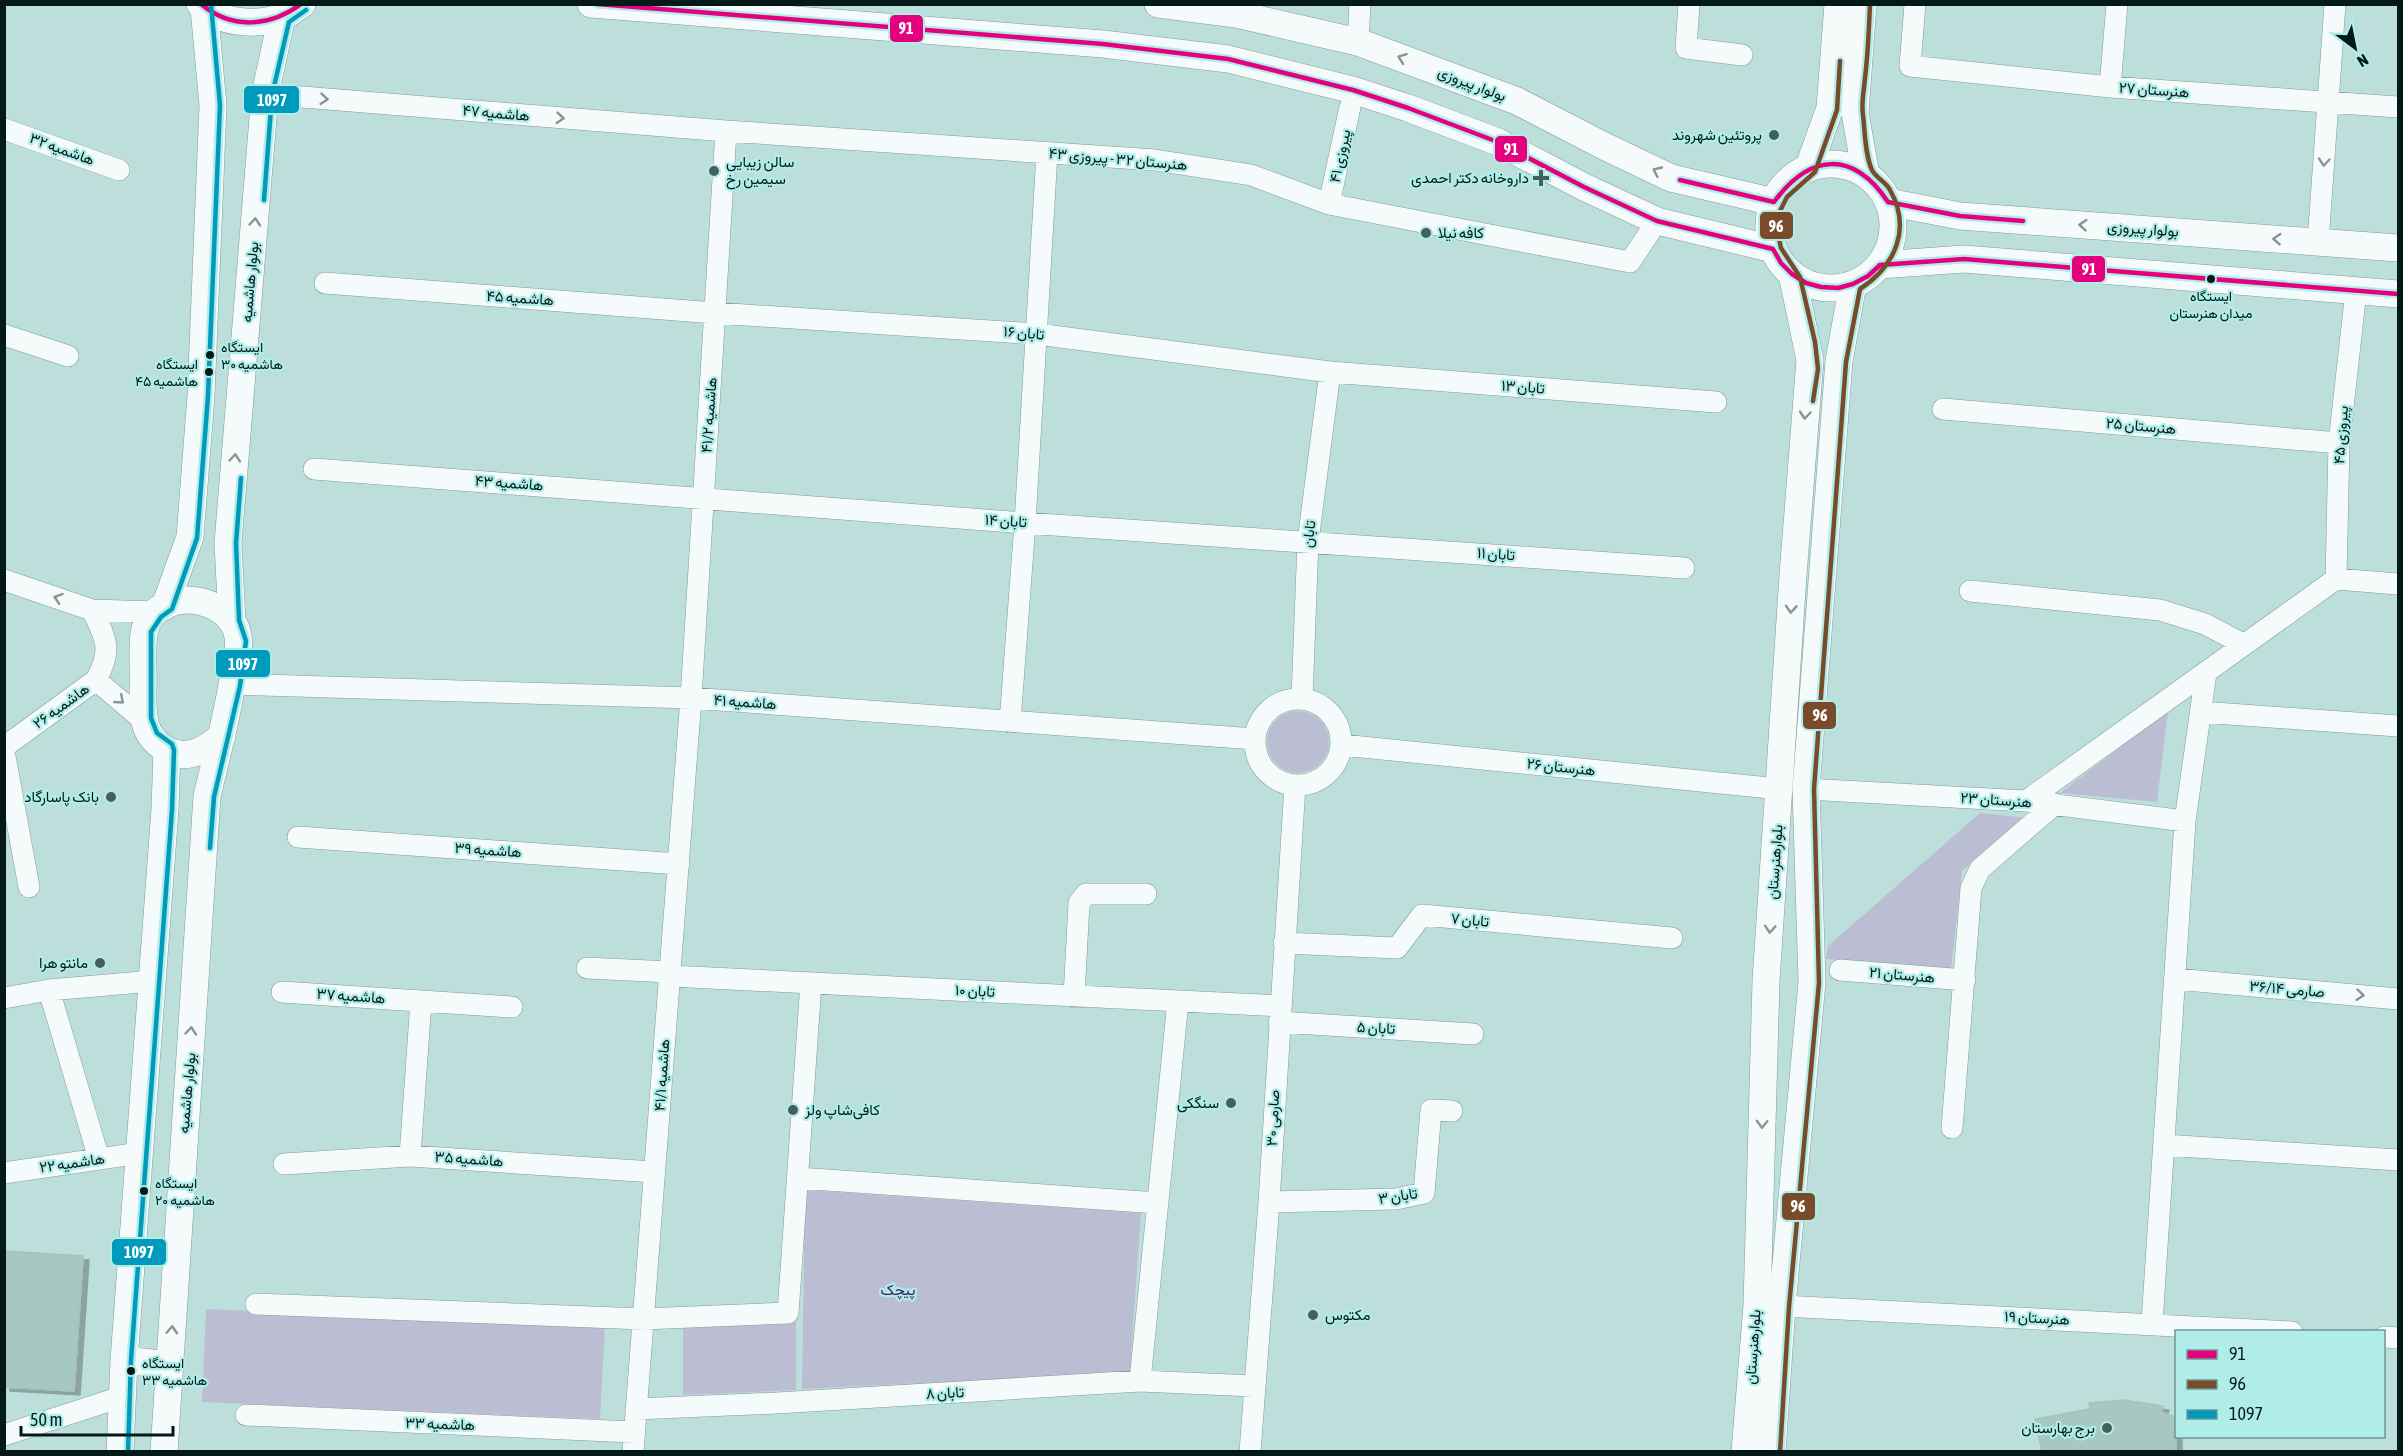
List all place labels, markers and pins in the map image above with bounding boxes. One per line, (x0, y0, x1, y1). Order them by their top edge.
place label: پروتئین شهروند (1672, 126, 1762, 145)
marker: پروتئین شهروند (1767, 128, 1781, 142)
place label: سالن زیبایی سیمین رخ (726, 153, 795, 190)
marker: سالن زیبایی سیمین رخ (707, 164, 721, 178)
place label: داروخانه دکتر احمدی (1411, 169, 1529, 188)
marker: داروخانه دکتر احمدی (1534, 171, 1548, 185)
place label: کافه نیلا (1438, 224, 1484, 242)
marker: کافه نیلا (1419, 226, 1433, 240)
marker: ایستگاه میدان هنرستان (2205, 273, 2217, 285)
place label: ایستگاه میدان هنرستان (2170, 288, 2252, 322)
place label: ایستگاه هاشمیه ۳۰ (221, 339, 283, 372)
marker: ایستگاه هاشمیه ۳۰ (204, 349, 216, 361)
place label: ایستگاه هاشمیه ۴۵ (135, 356, 198, 389)
marker: ایستگاه هاشمیه ۴۵ (203, 366, 215, 378)
place label: بانک پاسارگاد (24, 788, 99, 807)
marker: بانک پاسارگاد (104, 790, 118, 804)
place label: مانتو هرا (39, 954, 88, 972)
marker: مانتو هرا (93, 956, 107, 970)
place label: سنگکی (1177, 1094, 1219, 1113)
marker: سنگکی (1224, 1096, 1238, 1110)
place label: کافی‌شاپ ولز (804, 1101, 880, 1120)
marker: کافی‌شاپ ولز (786, 1103, 800, 1117)
place label: ایستگاه هاشمیه ۲۰ (155, 1175, 215, 1208)
marker: ایستگاه هاشمیه ۲۰ (138, 1185, 150, 1197)
place label: مکتوس (1325, 1306, 1370, 1325)
marker: مکتوس (1306, 1308, 1320, 1322)
place label: ایستگاه هاشمیه ۳۳ (142, 1355, 207, 1388)
marker: ایستگاه هاشمیه ۳۳ (125, 1365, 137, 1377)
place label: برج بهارستان (2021, 1419, 2095, 1439)
marker: برج بهارستان (2100, 1421, 2114, 1435)

